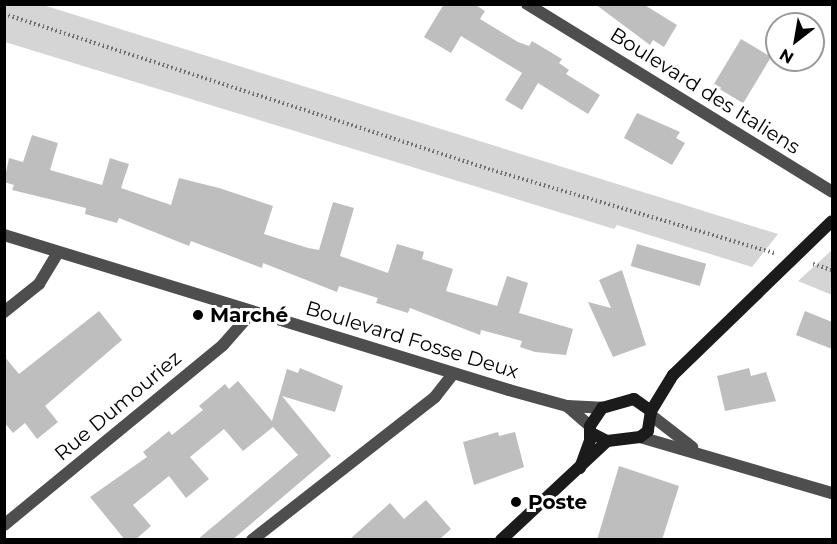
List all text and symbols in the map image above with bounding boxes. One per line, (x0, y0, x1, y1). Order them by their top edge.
north arrow (765, 12, 825, 72)
street label: Boulevard des Italiens (606, 23, 804, 159)
text: N (776, 45, 797, 68)
street label: Boulevard Fosse Deux (303, 296, 521, 384)
place label: Marché (210, 303, 288, 327)
marker: Marché (191, 308, 205, 322)
street label: Rue Dumouriez (50, 346, 186, 466)
place label: Poste (528, 490, 587, 514)
marker: Poste (509, 495, 523, 509)

